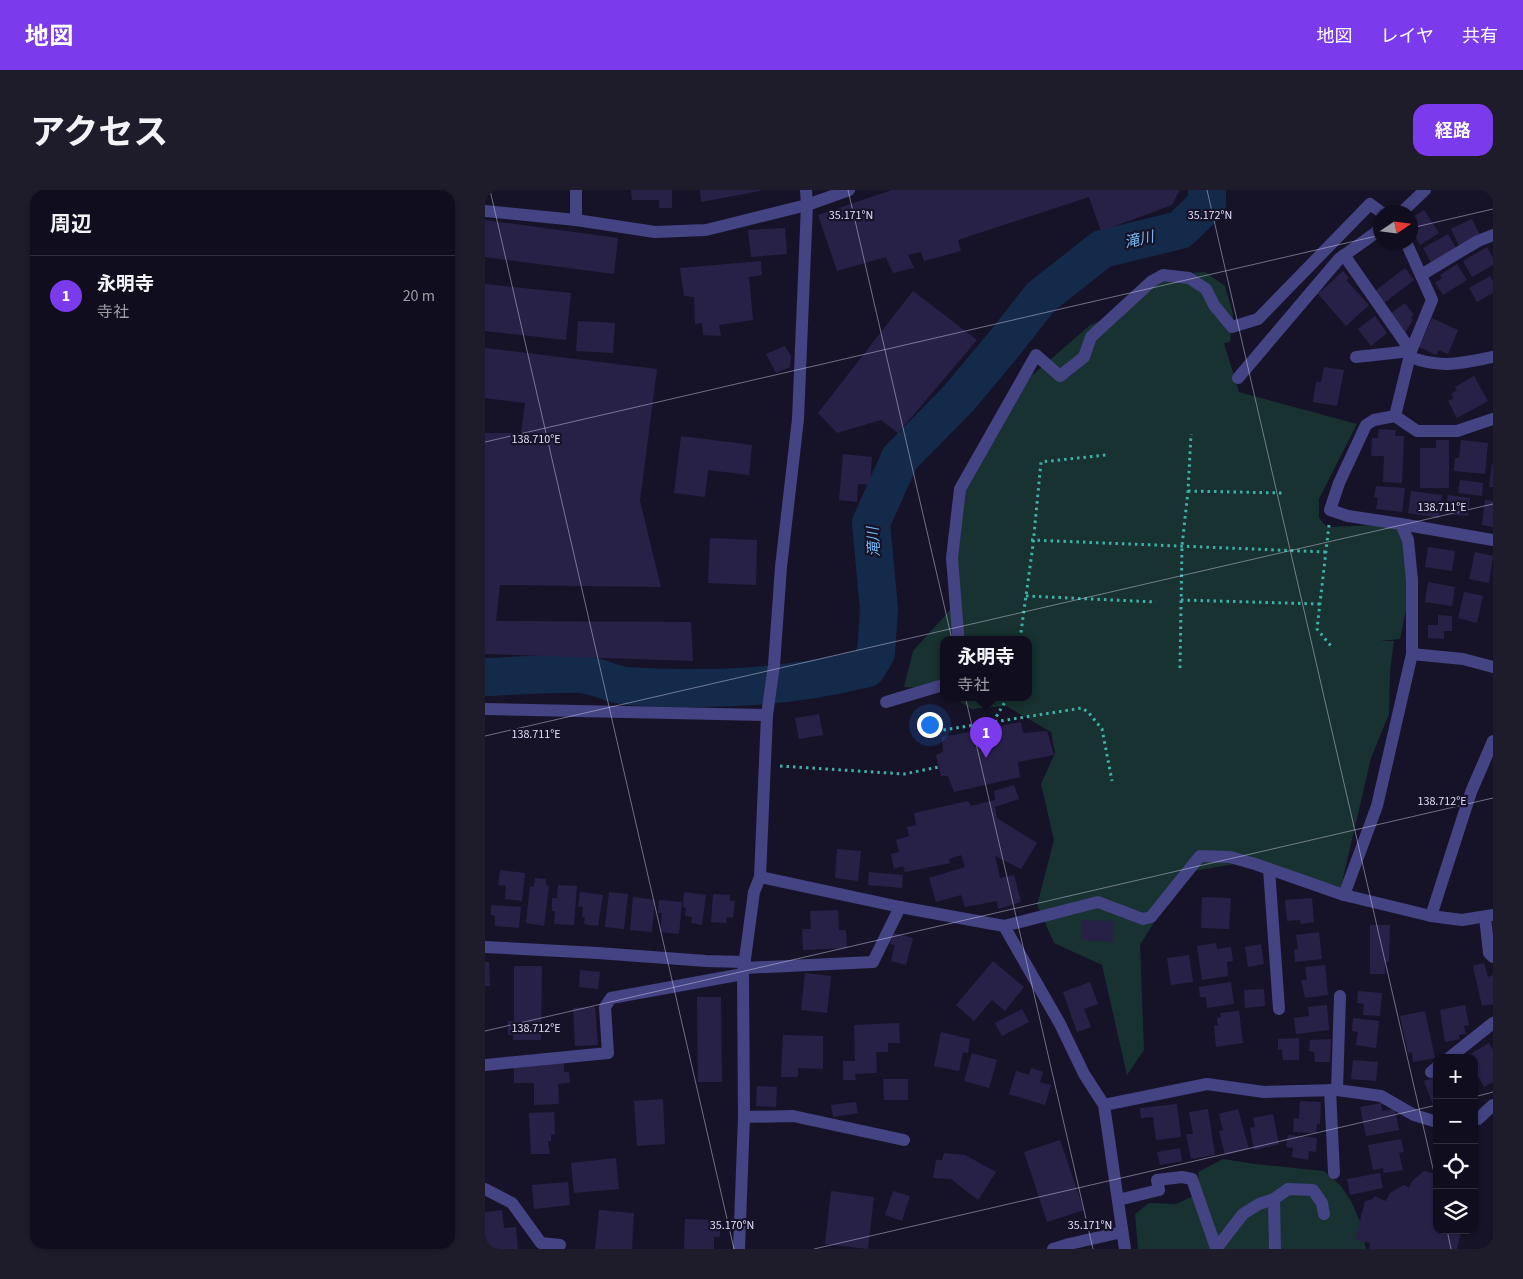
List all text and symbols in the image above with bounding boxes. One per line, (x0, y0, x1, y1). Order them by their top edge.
text: 地図 (25, 19, 73, 54)
text: 地図 (1317, 24, 1353, 49)
text: レイヤ (1381, 24, 1434, 49)
text: 共有 (1462, 24, 1498, 49)
button: 経路 (1413, 104, 1493, 156)
text: アクセス (30, 108, 168, 158)
north arrow (1373, 205, 1418, 250)
text: 35.171°N (829, 207, 873, 224)
text: 35.172°N (1188, 207, 1232, 224)
text: 周辺 (50, 209, 92, 239)
water label: 滝川 (1122, 226, 1158, 254)
text: 永明寺 (97, 271, 154, 298)
text: 1 (62, 285, 70, 307)
text: 20 m (403, 285, 435, 307)
text: 寺社 (97, 301, 129, 323)
text: 138.710°E (511, 431, 561, 448)
text: 138.711°E (1417, 499, 1467, 516)
water label: 滝川 (863, 524, 885, 558)
popup (940, 636, 1032, 701)
text: 永明寺 (957, 644, 1015, 671)
text: 寺社 (957, 674, 990, 696)
your location (917, 712, 943, 738)
pin: 1 (970, 717, 1002, 758)
text: 138.711°E (511, 726, 561, 743)
text: 138.712°E (1417, 793, 1467, 810)
text: 138.712°E (511, 1020, 561, 1037)
map controls (1433, 1054, 1478, 1234)
button: + (1433, 1054, 1478, 1099)
button: − (1433, 1099, 1478, 1144)
button: locate (1433, 1144, 1478, 1189)
button: layers (1433, 1189, 1478, 1234)
text: 35.170°N (710, 1217, 754, 1234)
text: 35.171°N (1068, 1217, 1112, 1234)

